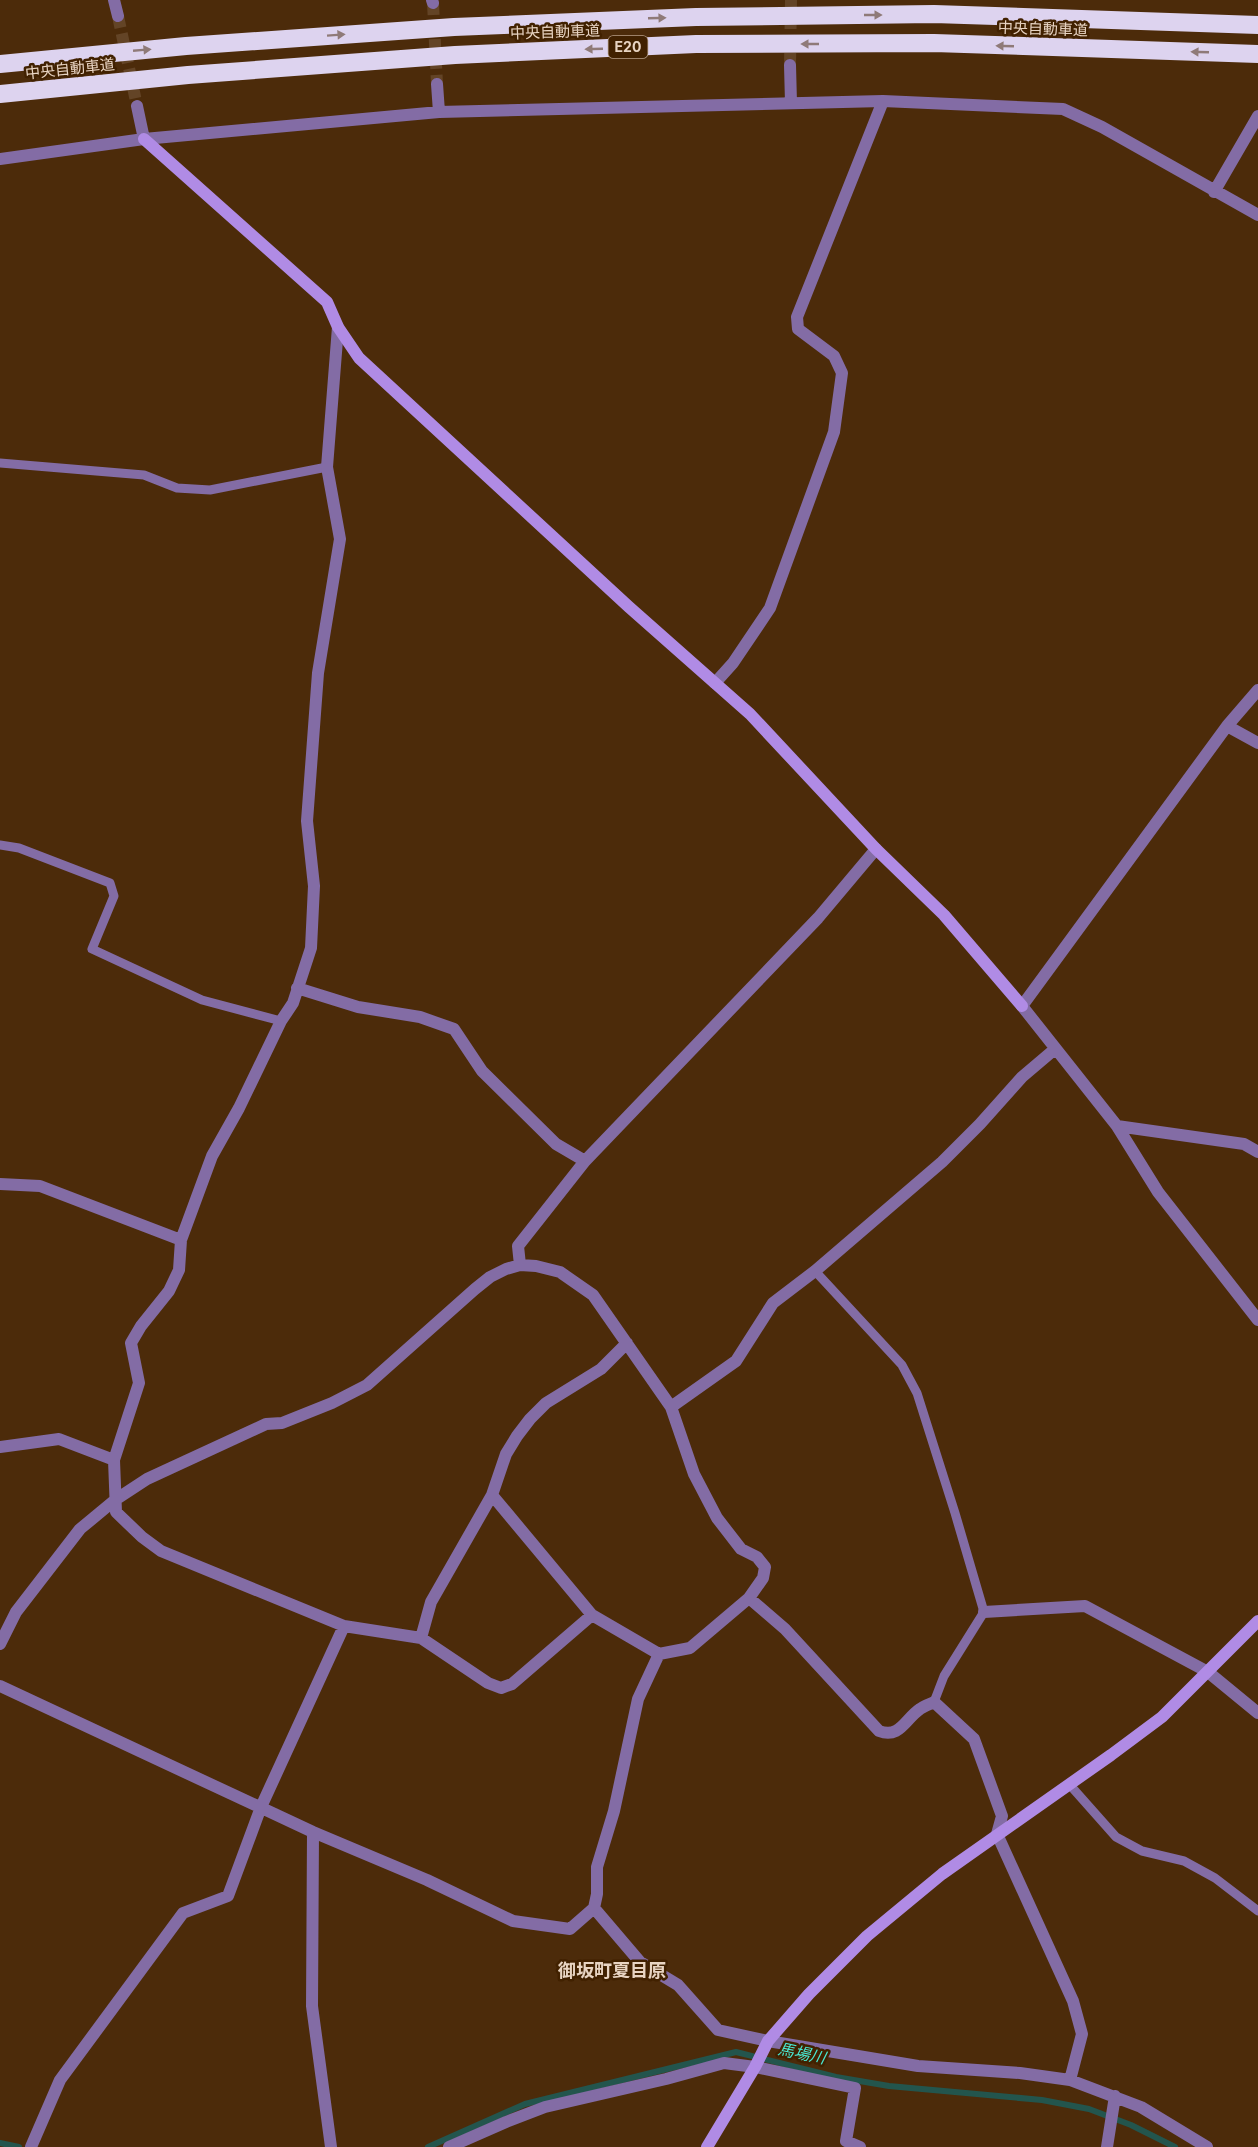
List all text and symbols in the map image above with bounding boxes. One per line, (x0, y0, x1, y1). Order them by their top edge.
one-way arrow (863, 10, 882, 20)
one-way arrow (647, 14, 666, 23)
street label: 中央自動車道 (998, 17, 1088, 40)
street label: 中央自動車道 (510, 20, 600, 43)
one-way arrow (327, 30, 346, 40)
road number: E20 (608, 36, 648, 58)
one-way arrow (800, 39, 819, 49)
one-way arrow (995, 41, 1014, 50)
one-way arrow (584, 44, 603, 53)
one-way arrow (132, 45, 151, 55)
one-way arrow (1190, 47, 1209, 56)
street label: 中央自動車道 (24, 54, 116, 83)
district label: 御坂町夏目原 (557, 1960, 666, 1981)
water label: 馬場川 (776, 2038, 830, 2068)

